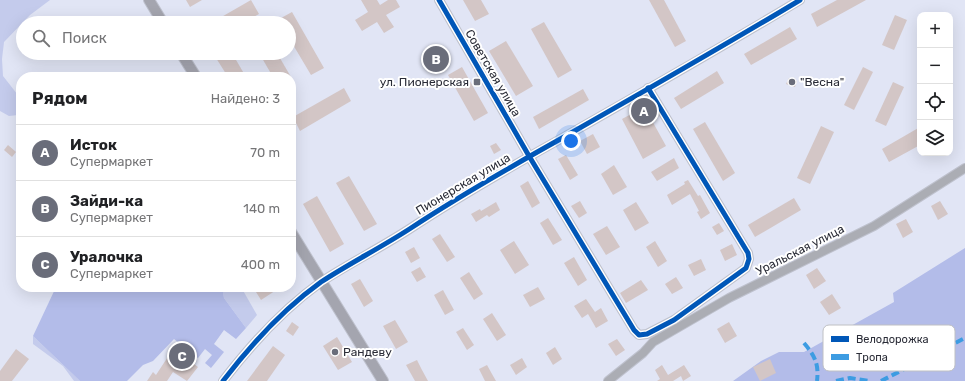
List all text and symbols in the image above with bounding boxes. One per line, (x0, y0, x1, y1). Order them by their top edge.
map controls (917, 12, 953, 156)
button: + (917, 12, 953, 48)
search box (16, 16, 296, 60)
icon: search (30, 27, 52, 49)
street label: Советская улица (462, 27, 524, 119)
text: Поиск (62, 29, 107, 47)
pin: B (423, 44, 449, 74)
button: − (917, 48, 953, 84)
place label: ул. Пионерская (380, 75, 469, 89)
place label: "Весна" (800, 75, 844, 89)
marker: ул. Пионерская (472, 77, 482, 87)
marker: "Весна" (787, 77, 797, 87)
button: locate (917, 84, 953, 120)
text: Рядом (32, 88, 88, 108)
text: Найдено: 3 (211, 91, 280, 106)
pin: A (631, 96, 657, 126)
button: layers (917, 120, 953, 156)
your location (561, 131, 581, 151)
text: Исток (70, 136, 117, 154)
text: A (40, 145, 50, 160)
text: 70 m (250, 145, 280, 160)
street label: Пионерская улица (413, 150, 513, 218)
text: Супермаркет (70, 154, 153, 169)
text: Зайди-ка (70, 192, 143, 210)
text: B (40, 201, 50, 216)
text: 140 m (243, 201, 280, 216)
text: Супермаркет (70, 210, 153, 225)
street label: Уральская улица (754, 222, 846, 278)
text: Уралочка (70, 248, 143, 266)
text: C (40, 257, 50, 272)
text: 400 m (241, 257, 280, 272)
text: Супермаркет (70, 266, 153, 281)
legend (823, 325, 955, 371)
text: Велодорожка (856, 333, 929, 346)
pin: C (169, 341, 195, 371)
place label: Рандеву (343, 345, 392, 359)
marker: Рандеву (330, 347, 340, 357)
text: Тропа (856, 351, 888, 364)

